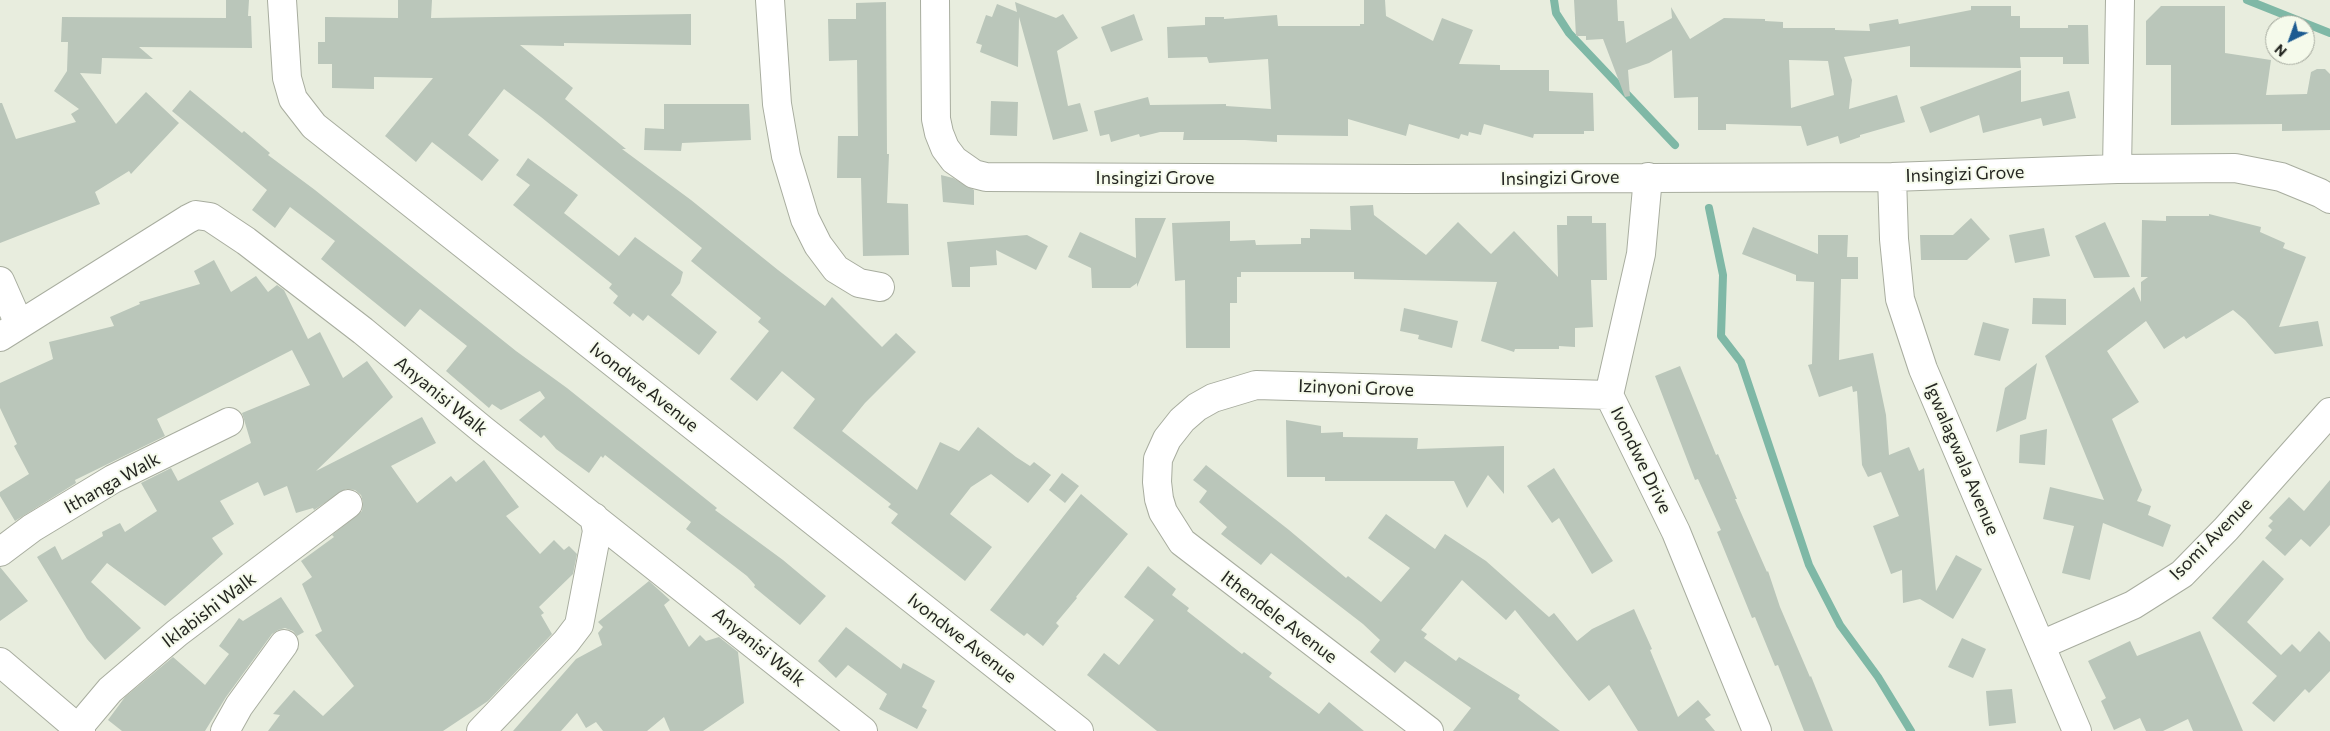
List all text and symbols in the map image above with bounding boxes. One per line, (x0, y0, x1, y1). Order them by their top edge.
north arrow (2265, 15, 2315, 65)
text: N (2271, 41, 2290, 61)
street label: Insingizi Grove (1905, 161, 2025, 187)
street label: Insingizi Grove (1500, 166, 1620, 190)
street label: Insingizi Grove (1096, 167, 1214, 189)
street label: Ivondwe Avenue (585, 338, 703, 436)
street label: Anyanisi Walk (390, 352, 492, 440)
street label: Izinyoni Grove (1298, 375, 1414, 401)
street label: Igwalagwala Avenue (1920, 380, 2004, 538)
street label: Ivondwe Drive (1606, 403, 1676, 517)
street label: Ithanga Walk (60, 448, 164, 518)
street label: Isomi Avenue (2165, 493, 2257, 585)
street label: Ithendele Avenue (1217, 566, 1341, 668)
street label: Iklabishi Walk (158, 568, 260, 652)
street label: Ivondwe Avenue (903, 589, 1021, 687)
street label: Anyanisi Walk (708, 603, 810, 691)

